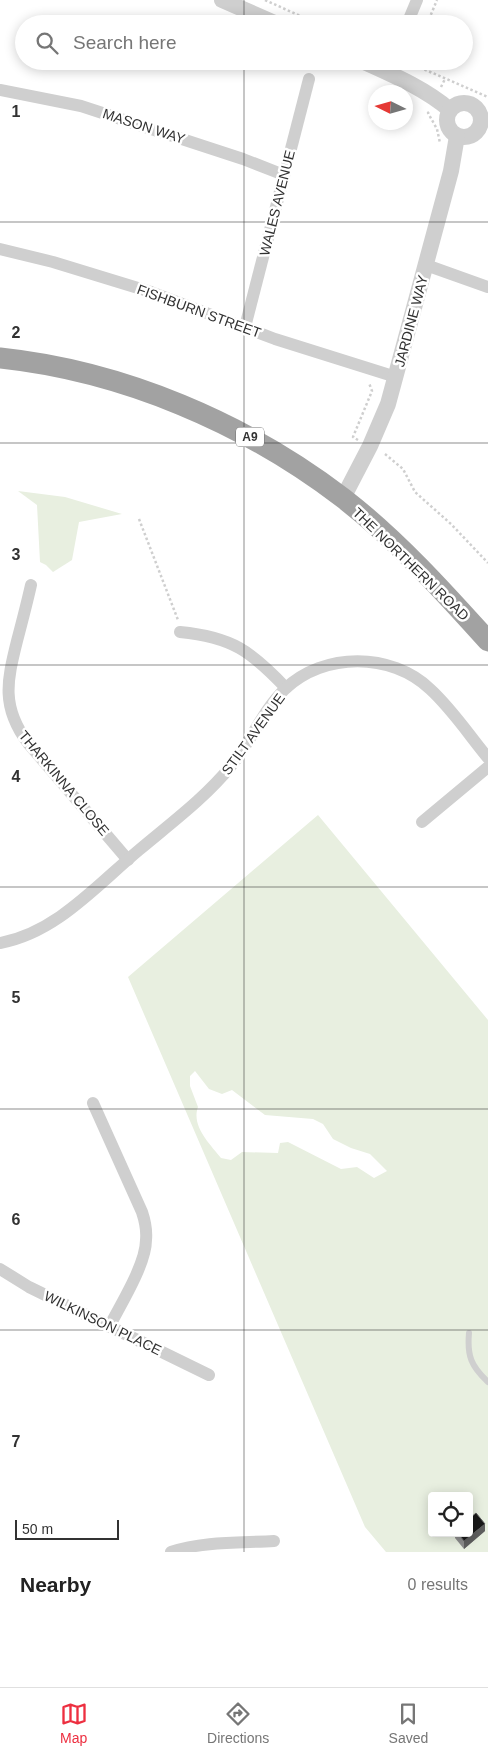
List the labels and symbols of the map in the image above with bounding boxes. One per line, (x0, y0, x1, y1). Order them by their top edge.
north arrow (368, 85, 413, 130)
text: 1 (12, 103, 21, 120)
street label: MASON WAY (101, 105, 188, 147)
street label: WALES AVENUE (256, 149, 298, 257)
street label: JARDINE WAY (391, 273, 431, 369)
street label: FISHBURN STREET (135, 281, 264, 341)
text: 2 (12, 324, 21, 341)
road number: A9 (236, 428, 264, 447)
street label: THE NORTHERN ROAD (350, 504, 472, 624)
text: 3 (12, 546, 21, 563)
street label: STILT AVENUE (218, 690, 288, 778)
street label: THARKINNA CLOSE (16, 727, 112, 839)
text: 4 (12, 768, 21, 785)
text: 5 (12, 989, 21, 1006)
text: 6 (12, 1211, 21, 1228)
street label: WILKINSON PLACE (42, 1288, 164, 1358)
text: 7 (12, 1433, 21, 1450)
scale bar (15, 1517, 119, 1540)

